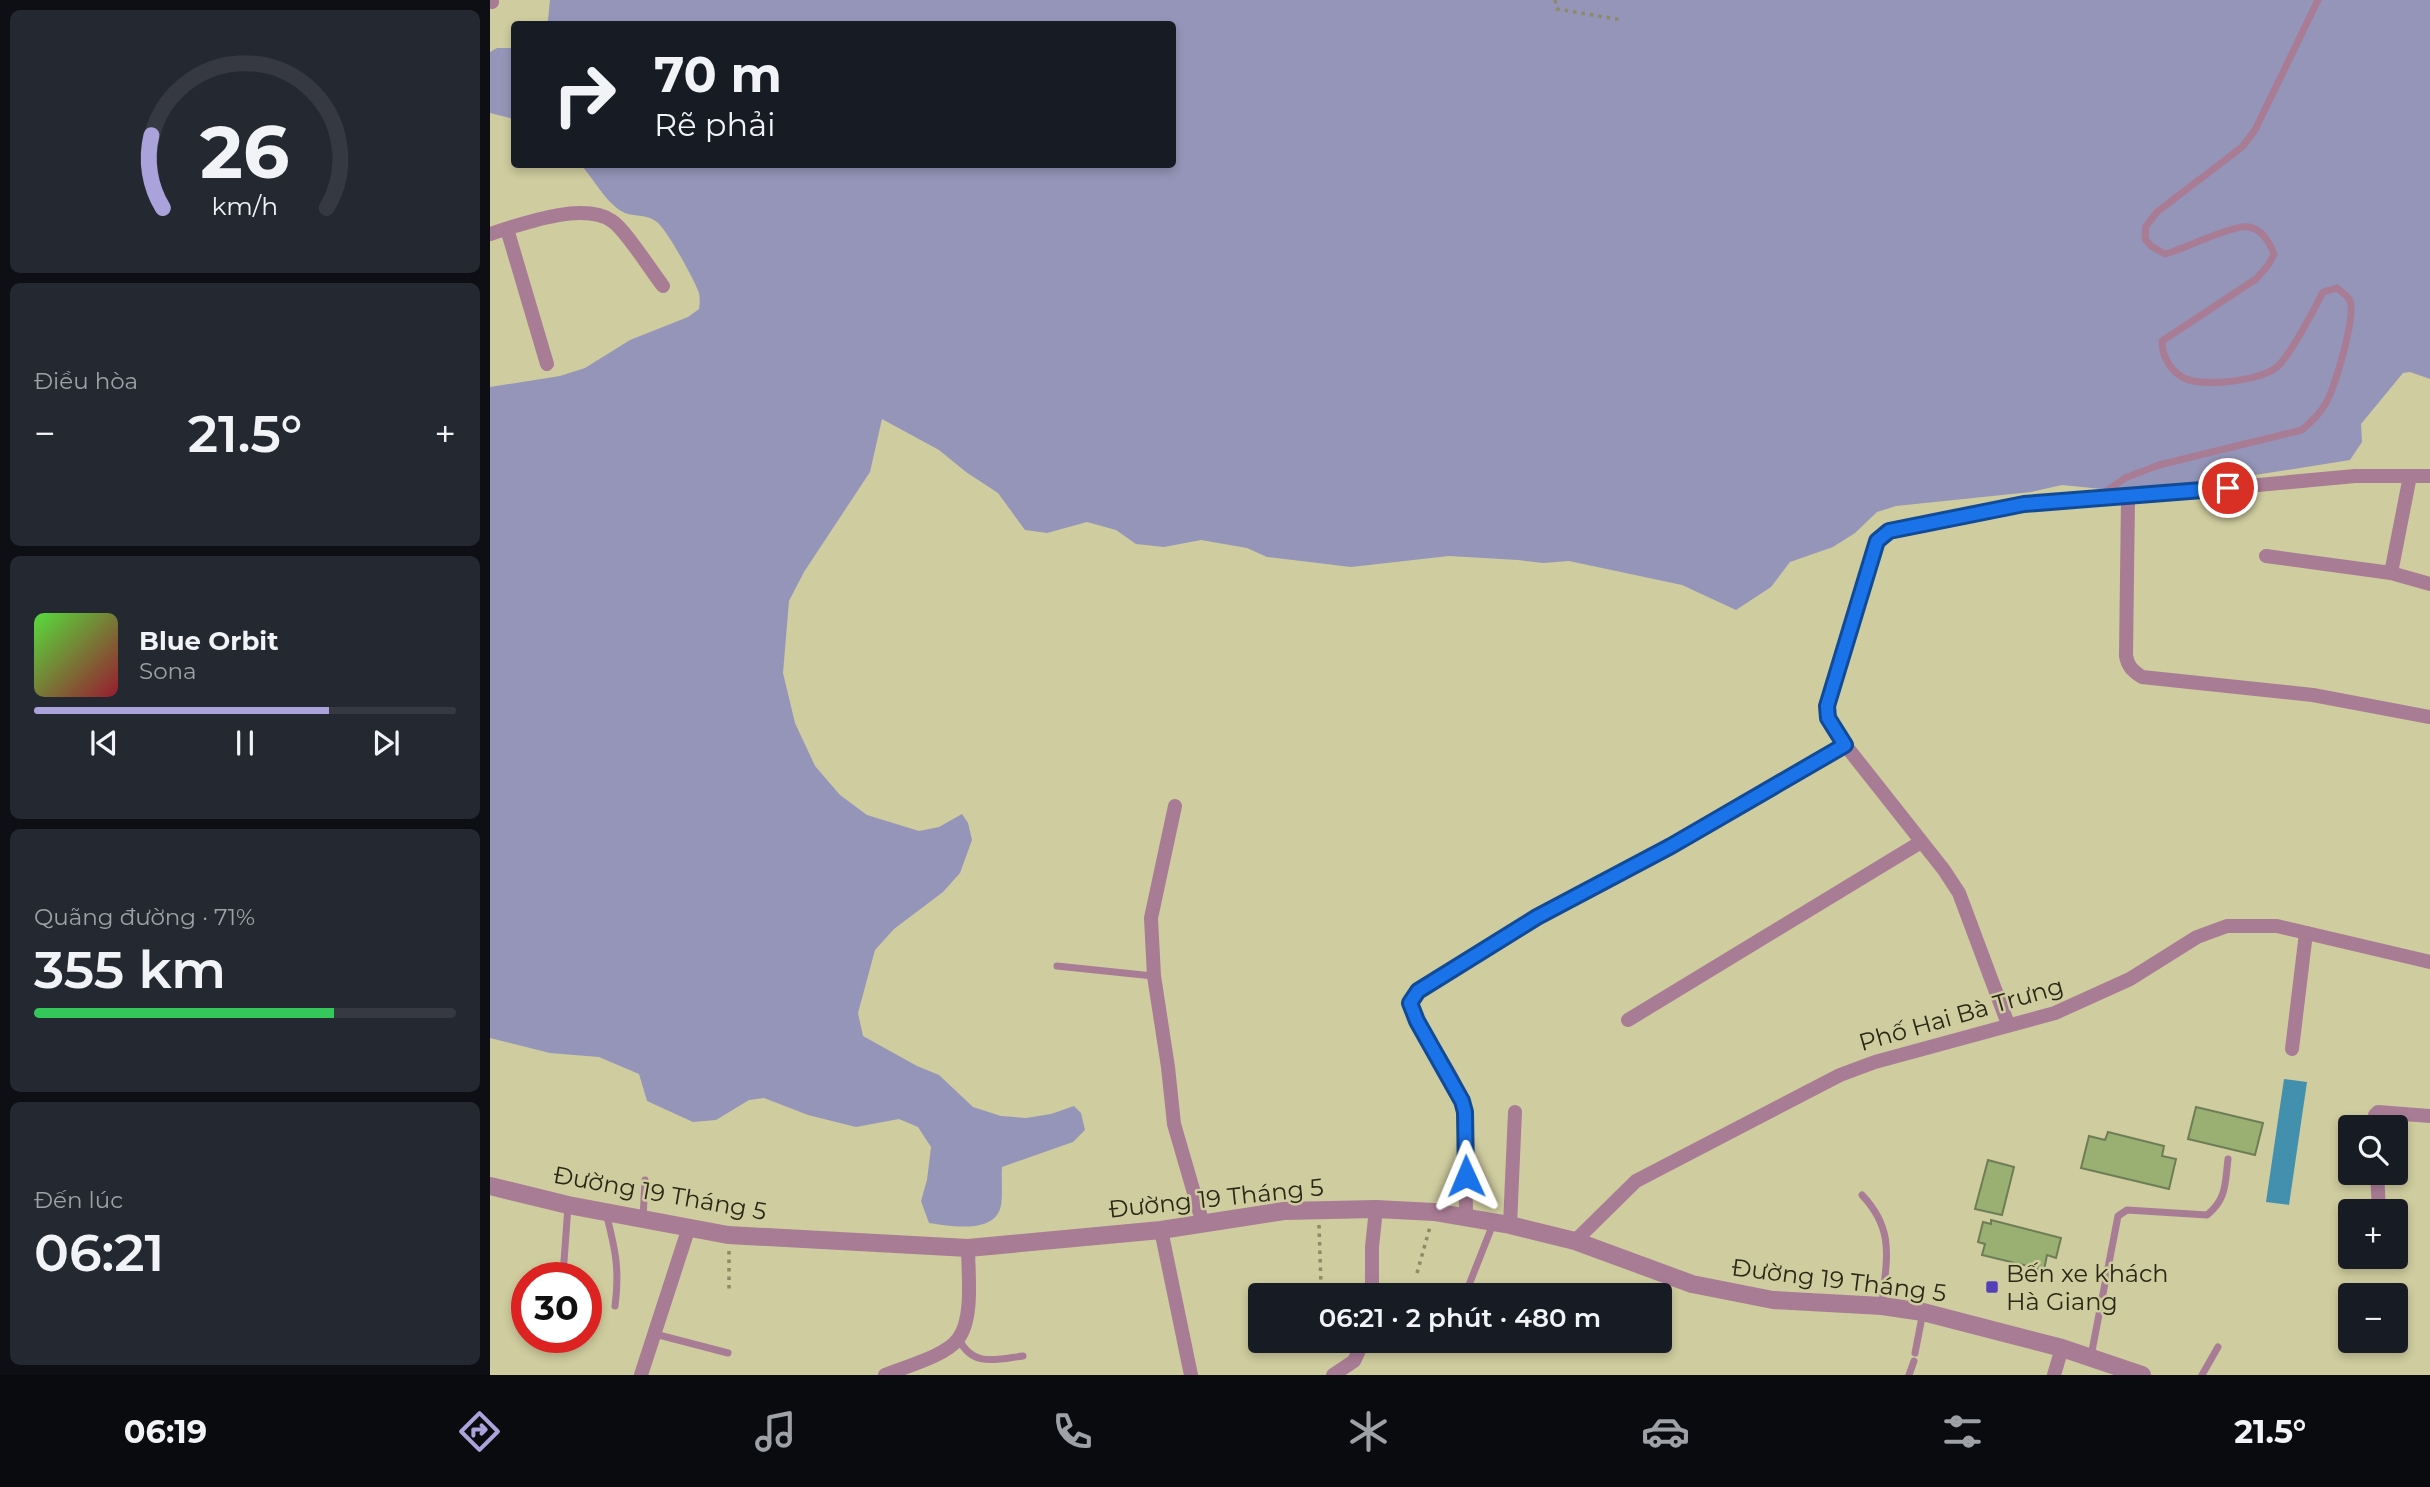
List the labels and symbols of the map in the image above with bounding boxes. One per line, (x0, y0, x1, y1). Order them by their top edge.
pin (2198, 458, 2258, 518)
street label: Phố Hai Bà Trưng (1855, 971, 2067, 1057)
position arrow (1429, 1139, 1503, 1213)
street label: Đường 19 Tháng 5 (551, 1160, 769, 1226)
street label: Đường 19 Tháng 5 (1107, 1172, 1325, 1224)
street label: Đường 19 Tháng 5 (1730, 1252, 1948, 1308)
place label: Bến xe khách Hà Giang (2006, 1259, 2169, 1316)
speed limit sign: 30 (511, 1262, 602, 1353)
marker: Bến xe khách Hà Giang (1984, 1279, 2000, 1295)

